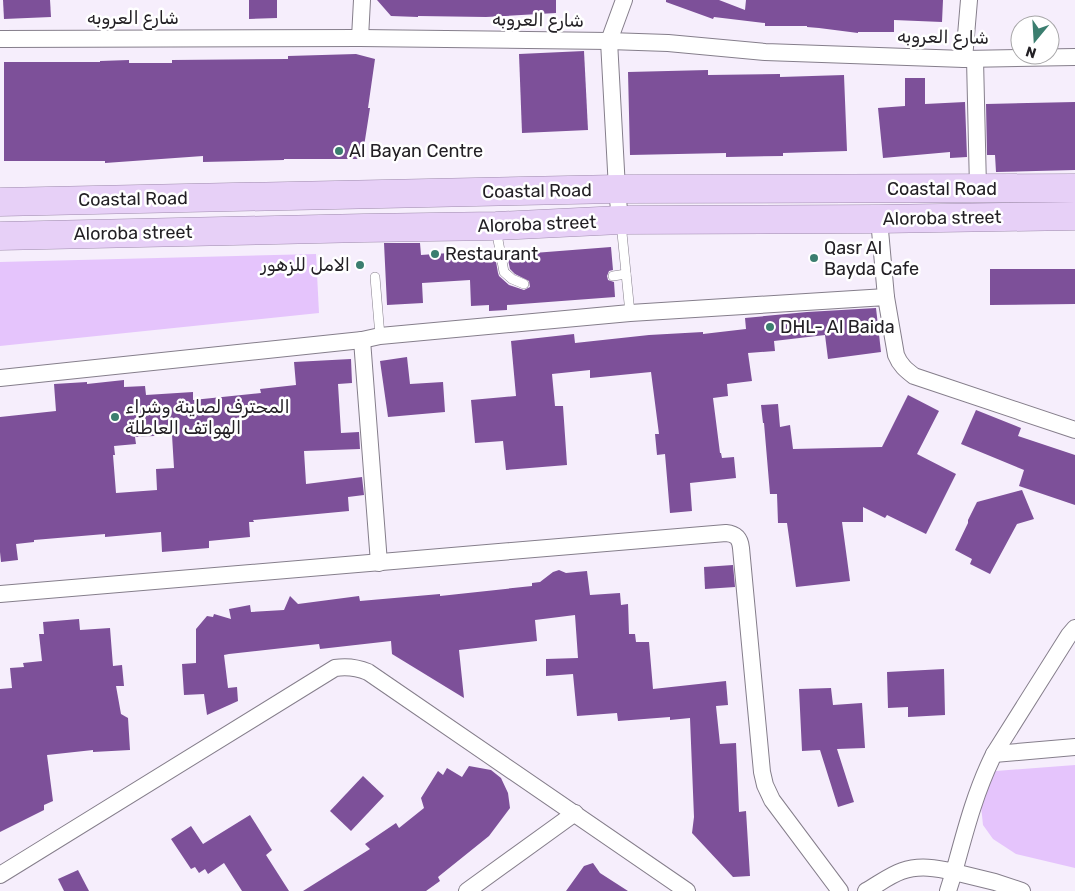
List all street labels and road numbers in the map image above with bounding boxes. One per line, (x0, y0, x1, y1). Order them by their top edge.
street label: شارع العروبه (87, 7, 179, 30)
street label: شارع العروبه (492, 8, 584, 33)
street label: شارع العروبه (897, 25, 989, 50)
street label: Coastal Road (887, 178, 997, 200)
street label: Coastal Road (482, 179, 592, 203)
street label: Coastal Road (78, 187, 188, 211)
street label: Aloroba street (882, 206, 1002, 230)
street label: Aloroba street (477, 211, 597, 237)
street label: Aloroba street (73, 221, 193, 245)

